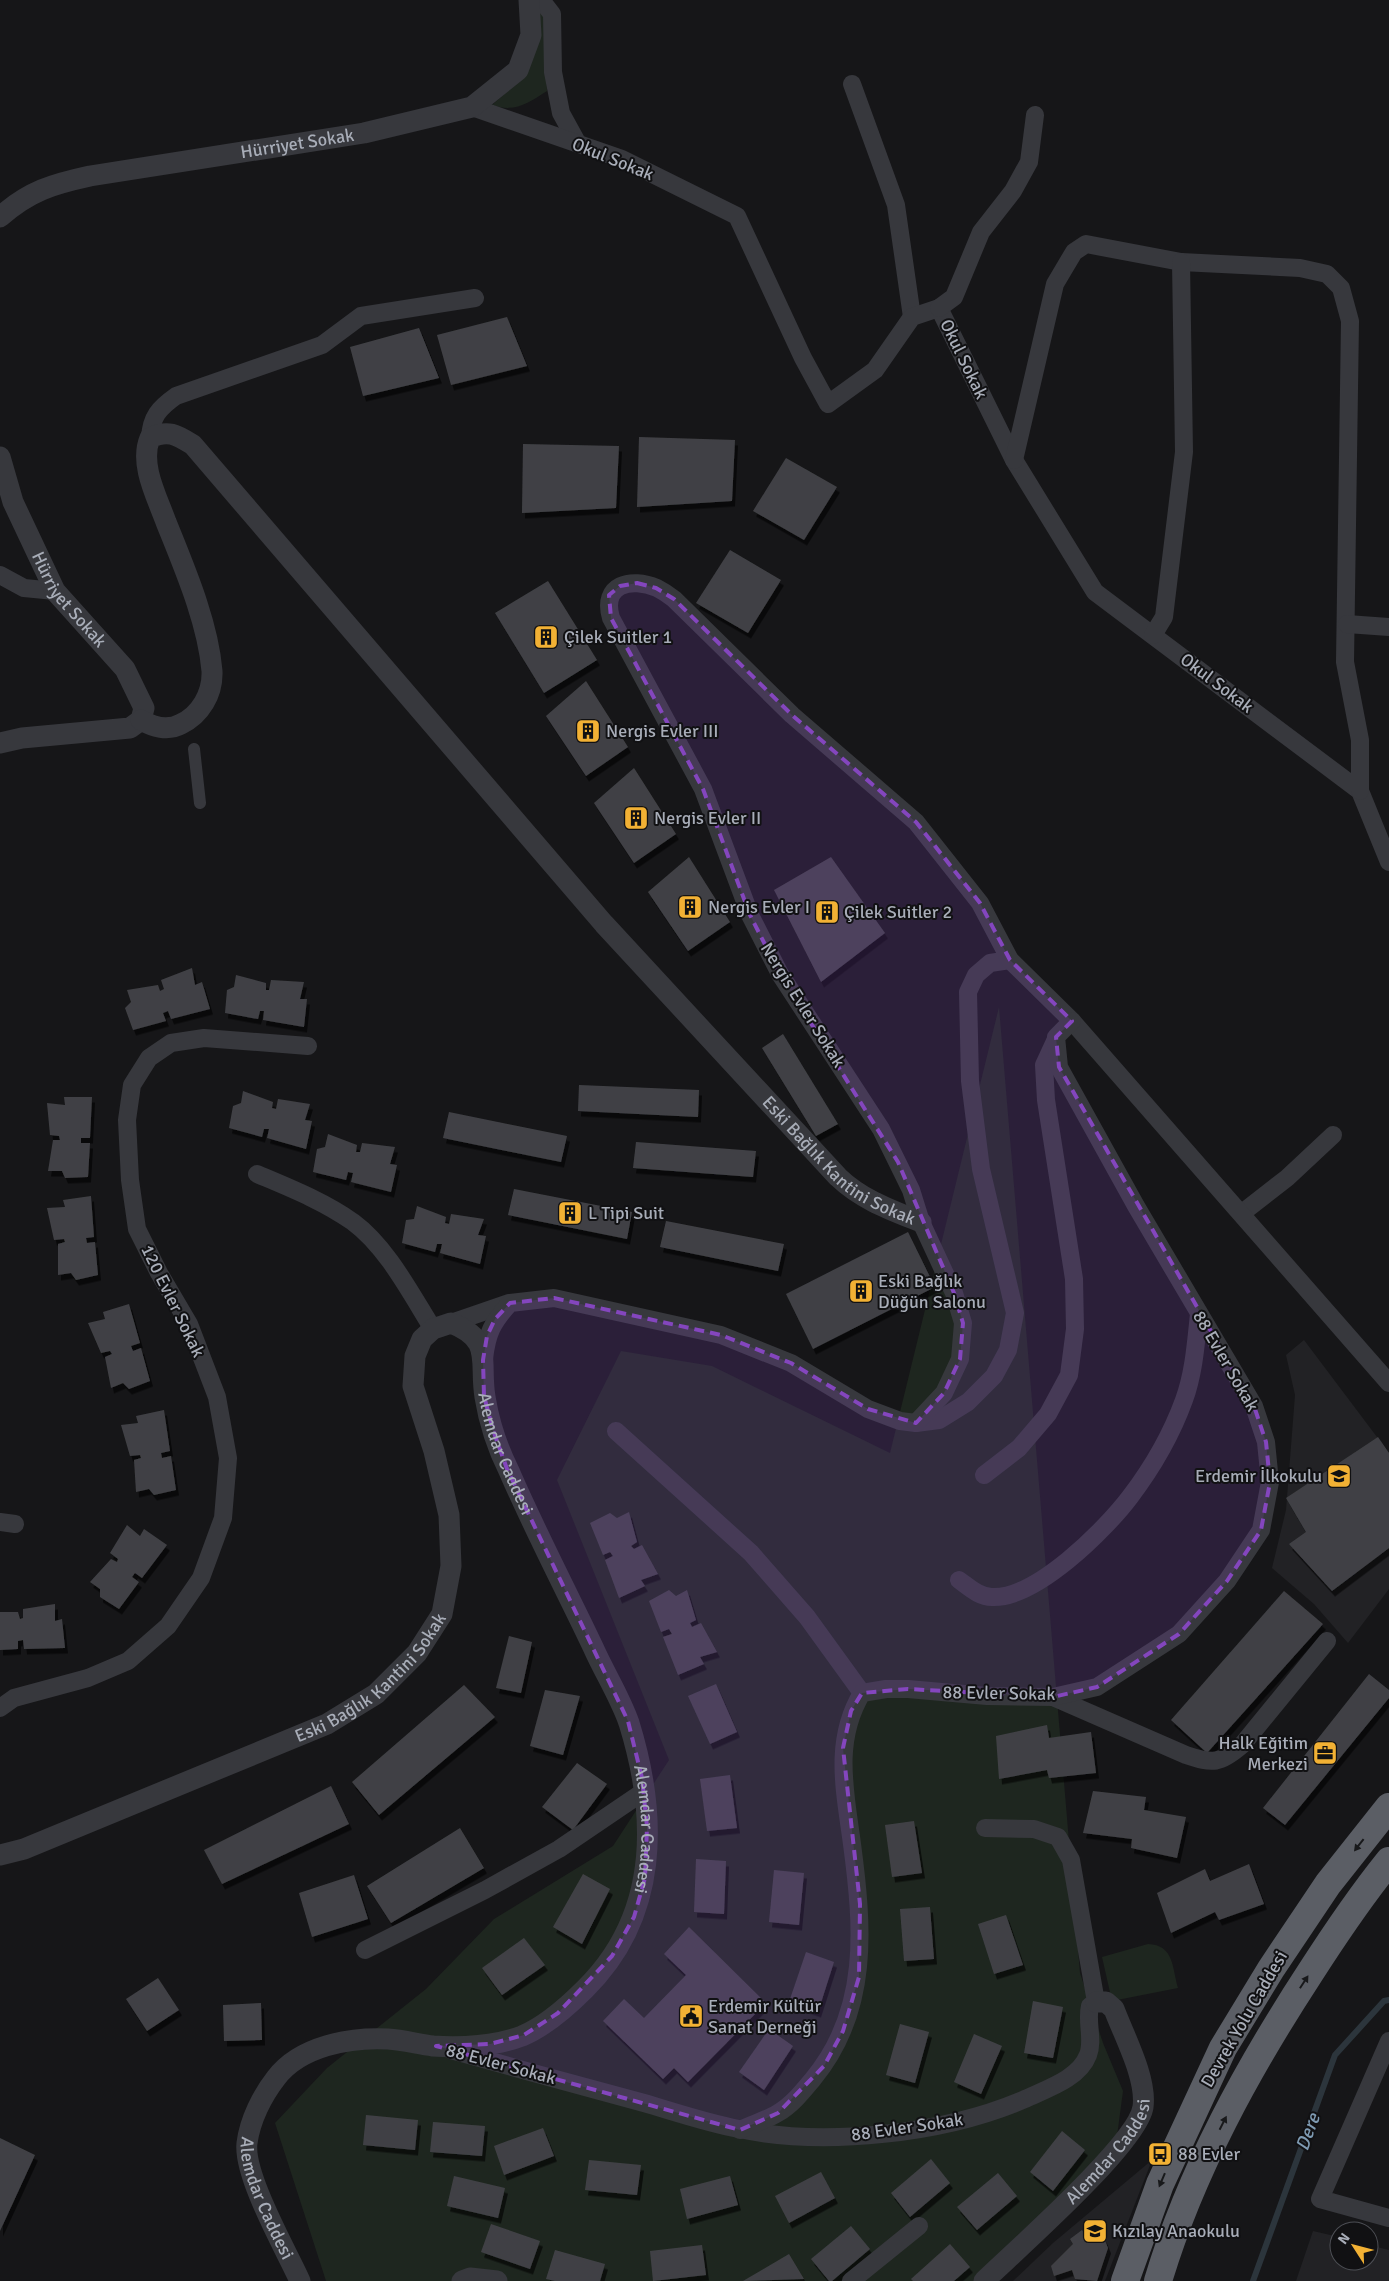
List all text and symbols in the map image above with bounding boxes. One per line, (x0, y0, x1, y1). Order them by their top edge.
street label: Hürriyet Sokak (239, 124, 355, 163)
street label: Okul Sokak (569, 133, 657, 185)
street label: Okul Sokak (935, 315, 993, 403)
street label: Hürriyet Sokak (27, 548, 111, 652)
building icon: Çilek Suitler 1 (533, 624, 559, 650)
place label: Çilek Suitler 1 (564, 626, 672, 648)
street label: Okul Sokak (1176, 648, 1258, 718)
building icon: Nergis Evler III (575, 718, 601, 744)
place label: Nergis Evler III (606, 720, 719, 742)
building icon: Nergis Evler II (623, 805, 649, 831)
place label: Nergis Evler II (654, 807, 761, 829)
building icon: Nergis Evler I (677, 894, 703, 920)
place label: Nergis Evler I (708, 896, 810, 918)
building icon: Çilek Suitler 2 (814, 899, 840, 925)
place label: Çilek Suitler 2 (844, 901, 952, 923)
street label: Nergis Evler Sokak (756, 938, 850, 1072)
street label: Eski Bağlık Kantini Sokak (758, 1091, 919, 1230)
building icon: L Tipi Suit (557, 1200, 583, 1226)
place label: L Tipi Suit (588, 1202, 664, 1224)
street label: 120 Evler Sokak (136, 1241, 210, 1361)
place label: Eski Bağlık Düğün Salonu (878, 1270, 986, 1313)
building icon: Eski Bağlık Düğün Salonu (848, 1278, 874, 1304)
street label: 88 Evler Sokak (1188, 1307, 1264, 1415)
street label: Alemdar Caddesi (473, 1391, 538, 1518)
school or university icon: Erdemir İlkokulu (1326, 1463, 1352, 1489)
place label: Erdemir İlkokulu (1195, 1465, 1322, 1487)
street label: Eski Bağlık Kantini Sokak (291, 1609, 451, 1747)
street label: 88 Evler Sokak (942, 1681, 1056, 1705)
place label: Halk Eğitim Merkezi (1219, 1732, 1308, 1775)
office icon: Halk Eğitim Merkezi (1312, 1740, 1338, 1766)
street label: Alemdar Caddesi (629, 1763, 658, 1896)
one-way arrow (1354, 1838, 1364, 1852)
street label: Devrek Yolu Caddesi (1196, 1947, 1292, 2091)
one-way arrow (1300, 1975, 1309, 1989)
place label: Erdemir Kültür Sanat Derneği (708, 1995, 821, 2038)
public building icon: Erdemir Kültür Sanat Derneği (678, 2003, 704, 2029)
street label: 88 Evler Sokak (444, 2039, 558, 2089)
street label: Alemdar Caddesi (1061, 2099, 1155, 2209)
street label: 88 Evler Sokak (850, 2108, 964, 2146)
water label: Dere (1290, 2109, 1326, 2154)
one-way arrow (1219, 2116, 1227, 2130)
street label: Alemdar Caddesi (235, 2136, 299, 2263)
bus stop icon: 88 Evler (1147, 2141, 1173, 2167)
place label: 88 Evler (1178, 2143, 1241, 2165)
one-way arrow (1157, 2173, 1165, 2187)
school or university icon: Kızılay Anaokulu (1082, 2218, 1108, 2244)
place label: Kızılay Anaokulu (1112, 2220, 1240, 2242)
north arrow (1329, 2221, 1379, 2271)
text: N (1334, 2230, 1354, 2248)

